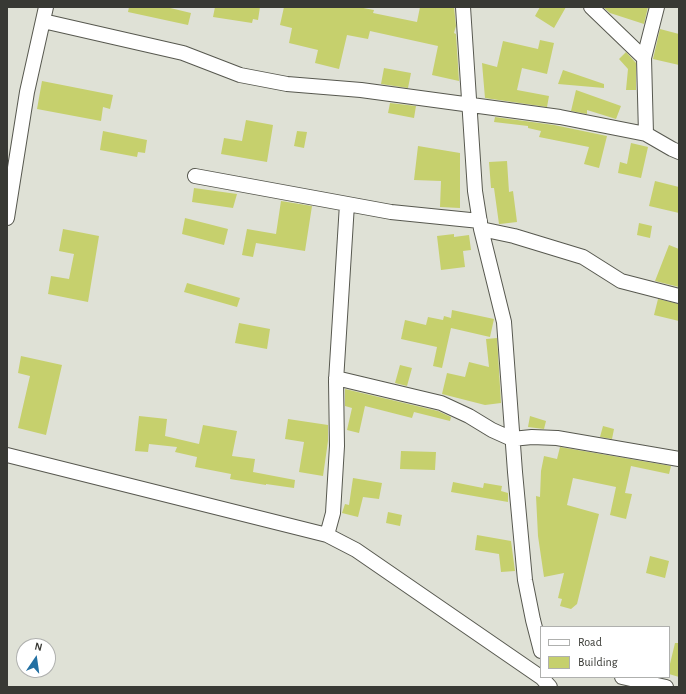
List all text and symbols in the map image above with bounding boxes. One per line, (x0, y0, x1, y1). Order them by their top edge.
legend (540, 626, 670, 678)
text: Road (578, 636, 602, 648)
north arrow (16, 638, 56, 678)
text: N (34, 641, 44, 653)
text: Building (578, 656, 618, 668)

